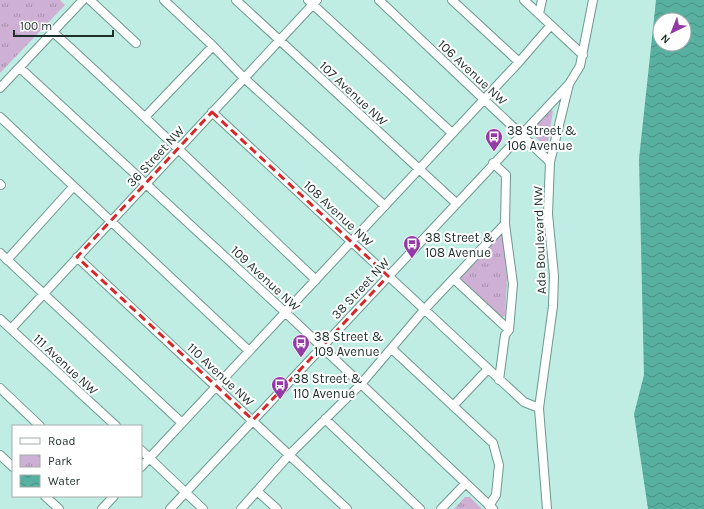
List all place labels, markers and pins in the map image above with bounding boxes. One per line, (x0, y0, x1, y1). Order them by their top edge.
place label: 38 Street & 106 Avenue (507, 123, 577, 153)
bus stop icon: 38 Street & 106 Avenue (484, 127, 504, 152)
place label: 38 Street & 108 Avenue (425, 230, 495, 260)
bus stop icon: 38 Street & 108 Avenue (402, 234, 422, 259)
place label: 38 Street & 109 Avenue (314, 329, 384, 359)
bus stop icon: 38 Street & 109 Avenue (291, 333, 311, 358)
place label: 38 Street & 110 Avenue (293, 371, 363, 401)
bus stop icon: 38 Street & 110 Avenue (270, 375, 290, 400)

